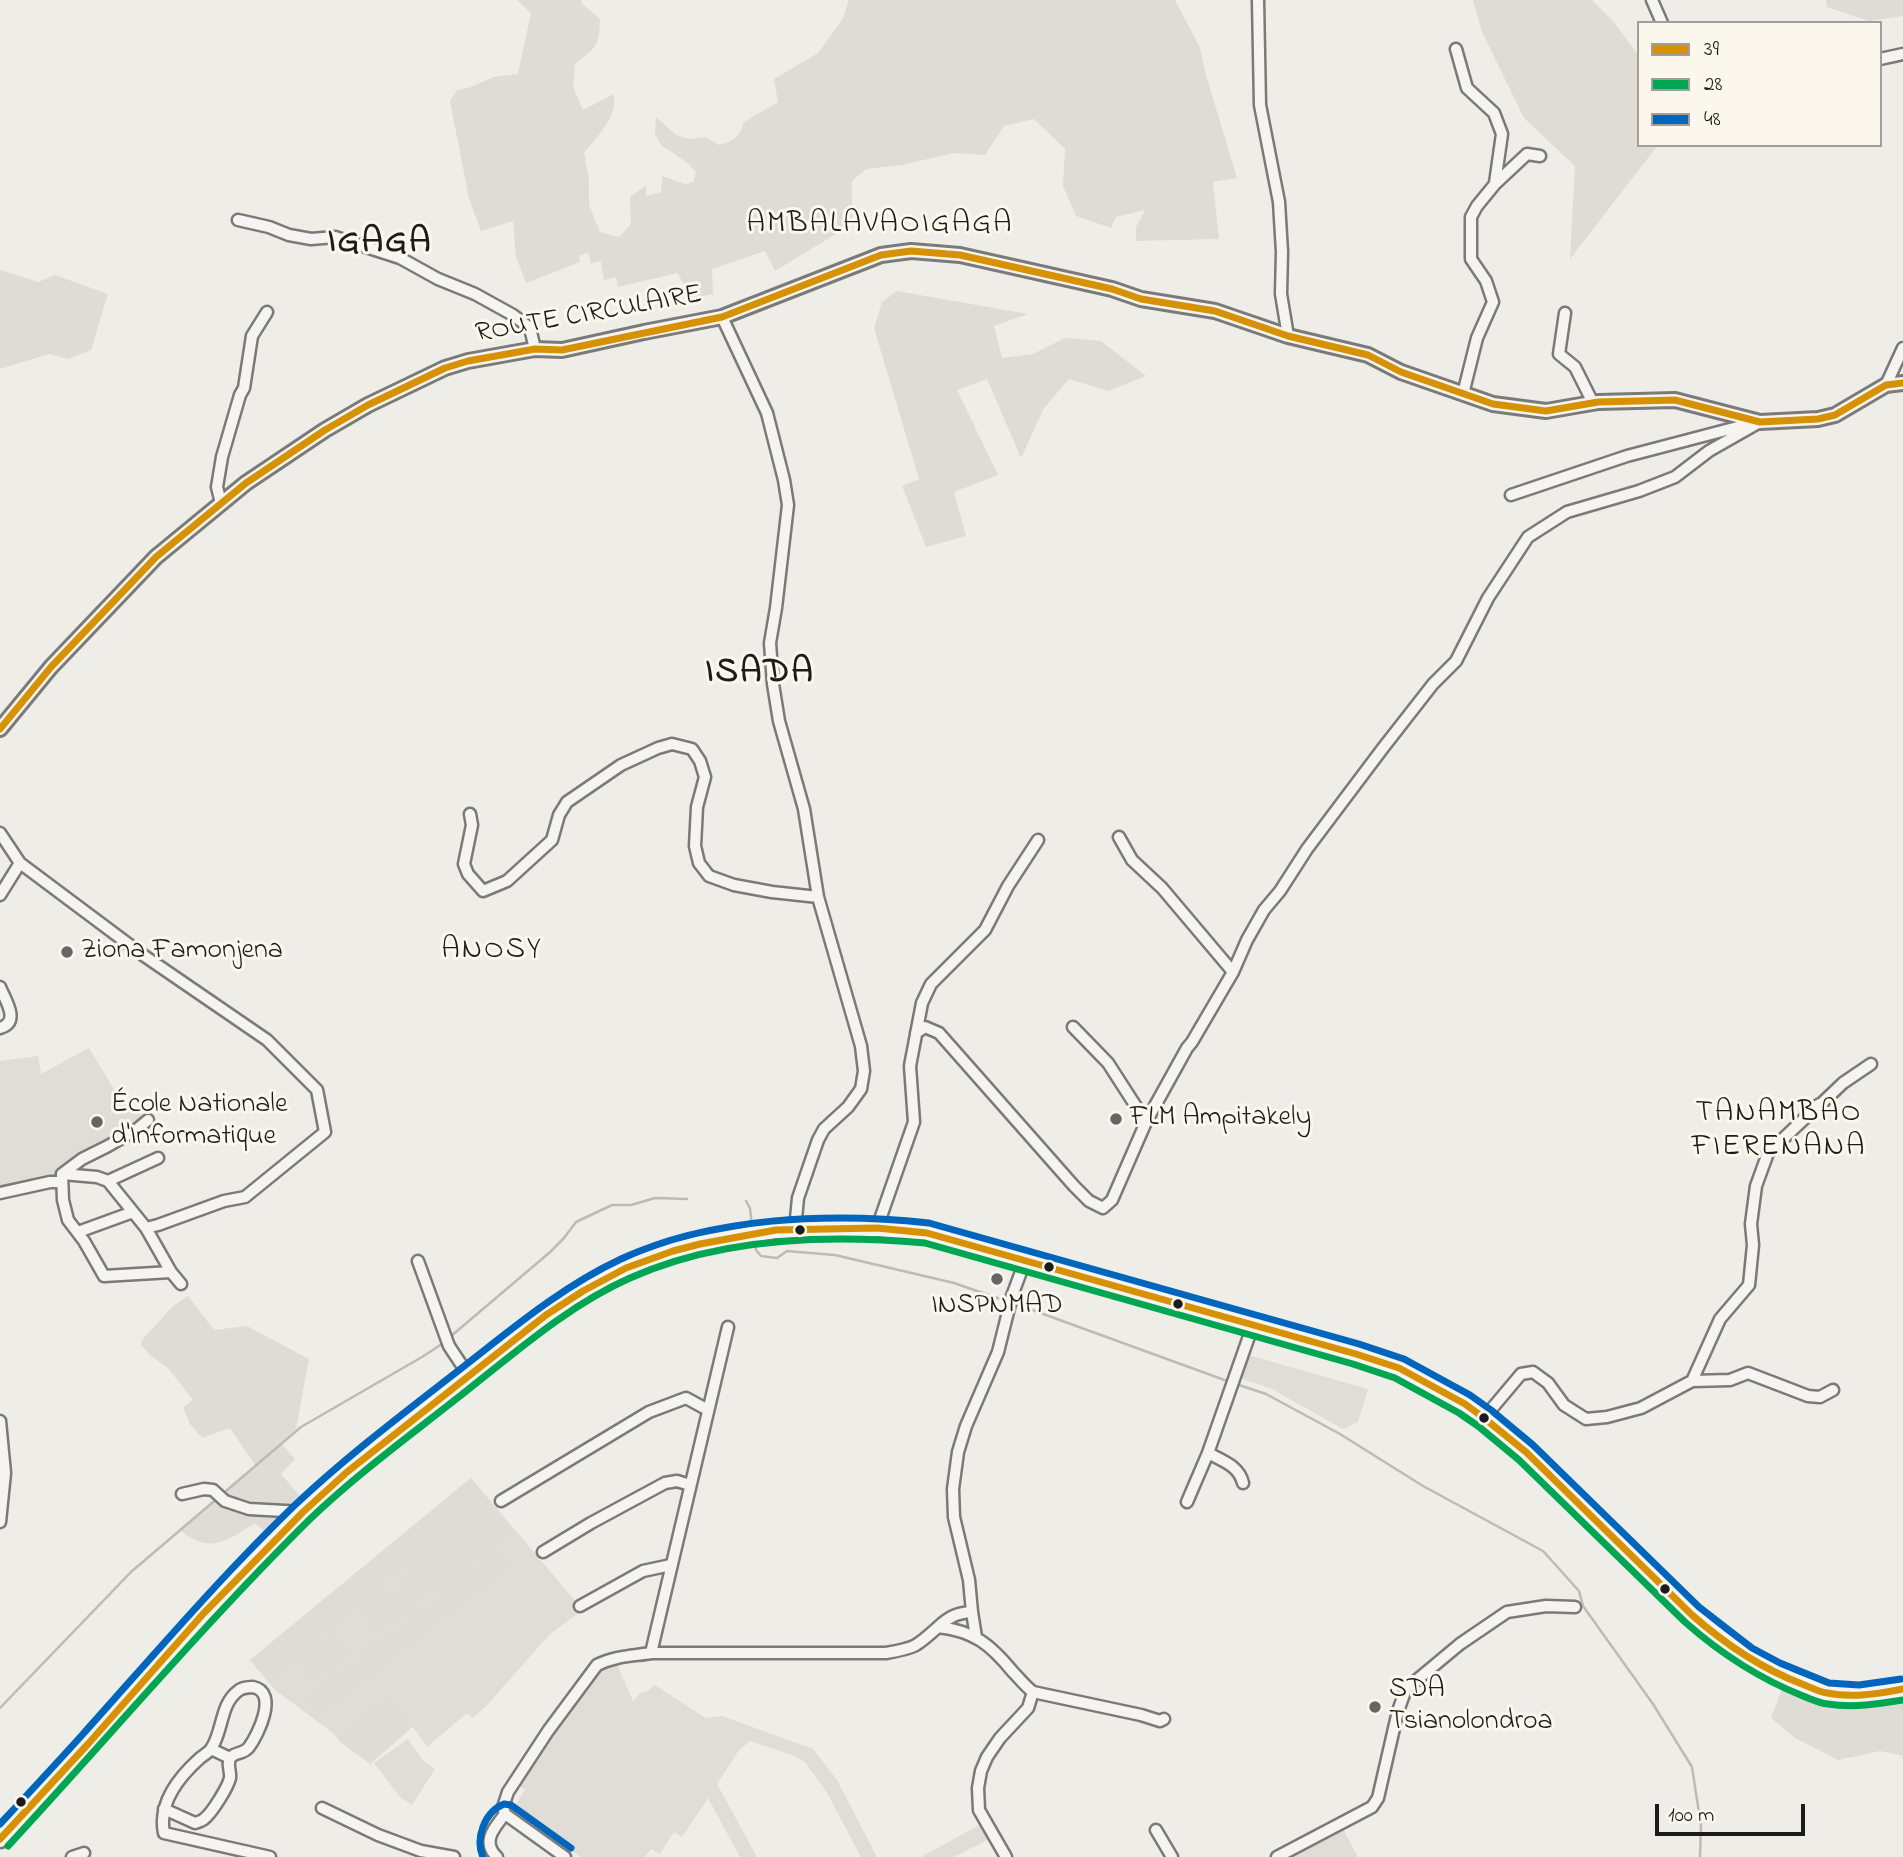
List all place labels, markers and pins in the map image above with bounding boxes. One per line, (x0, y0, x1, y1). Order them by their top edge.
place label: Ziona Famonjena (81, 935, 283, 969)
marker: Ziona Famonjena (59, 944, 75, 960)
place label: École Nationale d'Informatique (111, 1089, 288, 1155)
place label: FLM Ampitakely (1130, 1102, 1311, 1136)
marker: FLM Ampitakely (1108, 1111, 1124, 1127)
marker: École Nationale d'Informatique (89, 1114, 105, 1130)
unlabelled marker (793, 1223, 807, 1237)
unlabelled marker (1042, 1260, 1056, 1274)
marker: INSPNMAD (989, 1271, 1005, 1287)
place label: INSPNMAD (931, 1290, 1063, 1324)
unlabelled marker (1171, 1297, 1185, 1311)
unlabelled marker (1477, 1411, 1491, 1425)
unlabelled marker (1658, 1582, 1672, 1596)
place label: SDA Tsianolondroa (1389, 1674, 1553, 1740)
marker: SDA Tsianolondroa (1367, 1699, 1383, 1715)
unlabelled marker (14, 1795, 28, 1809)

